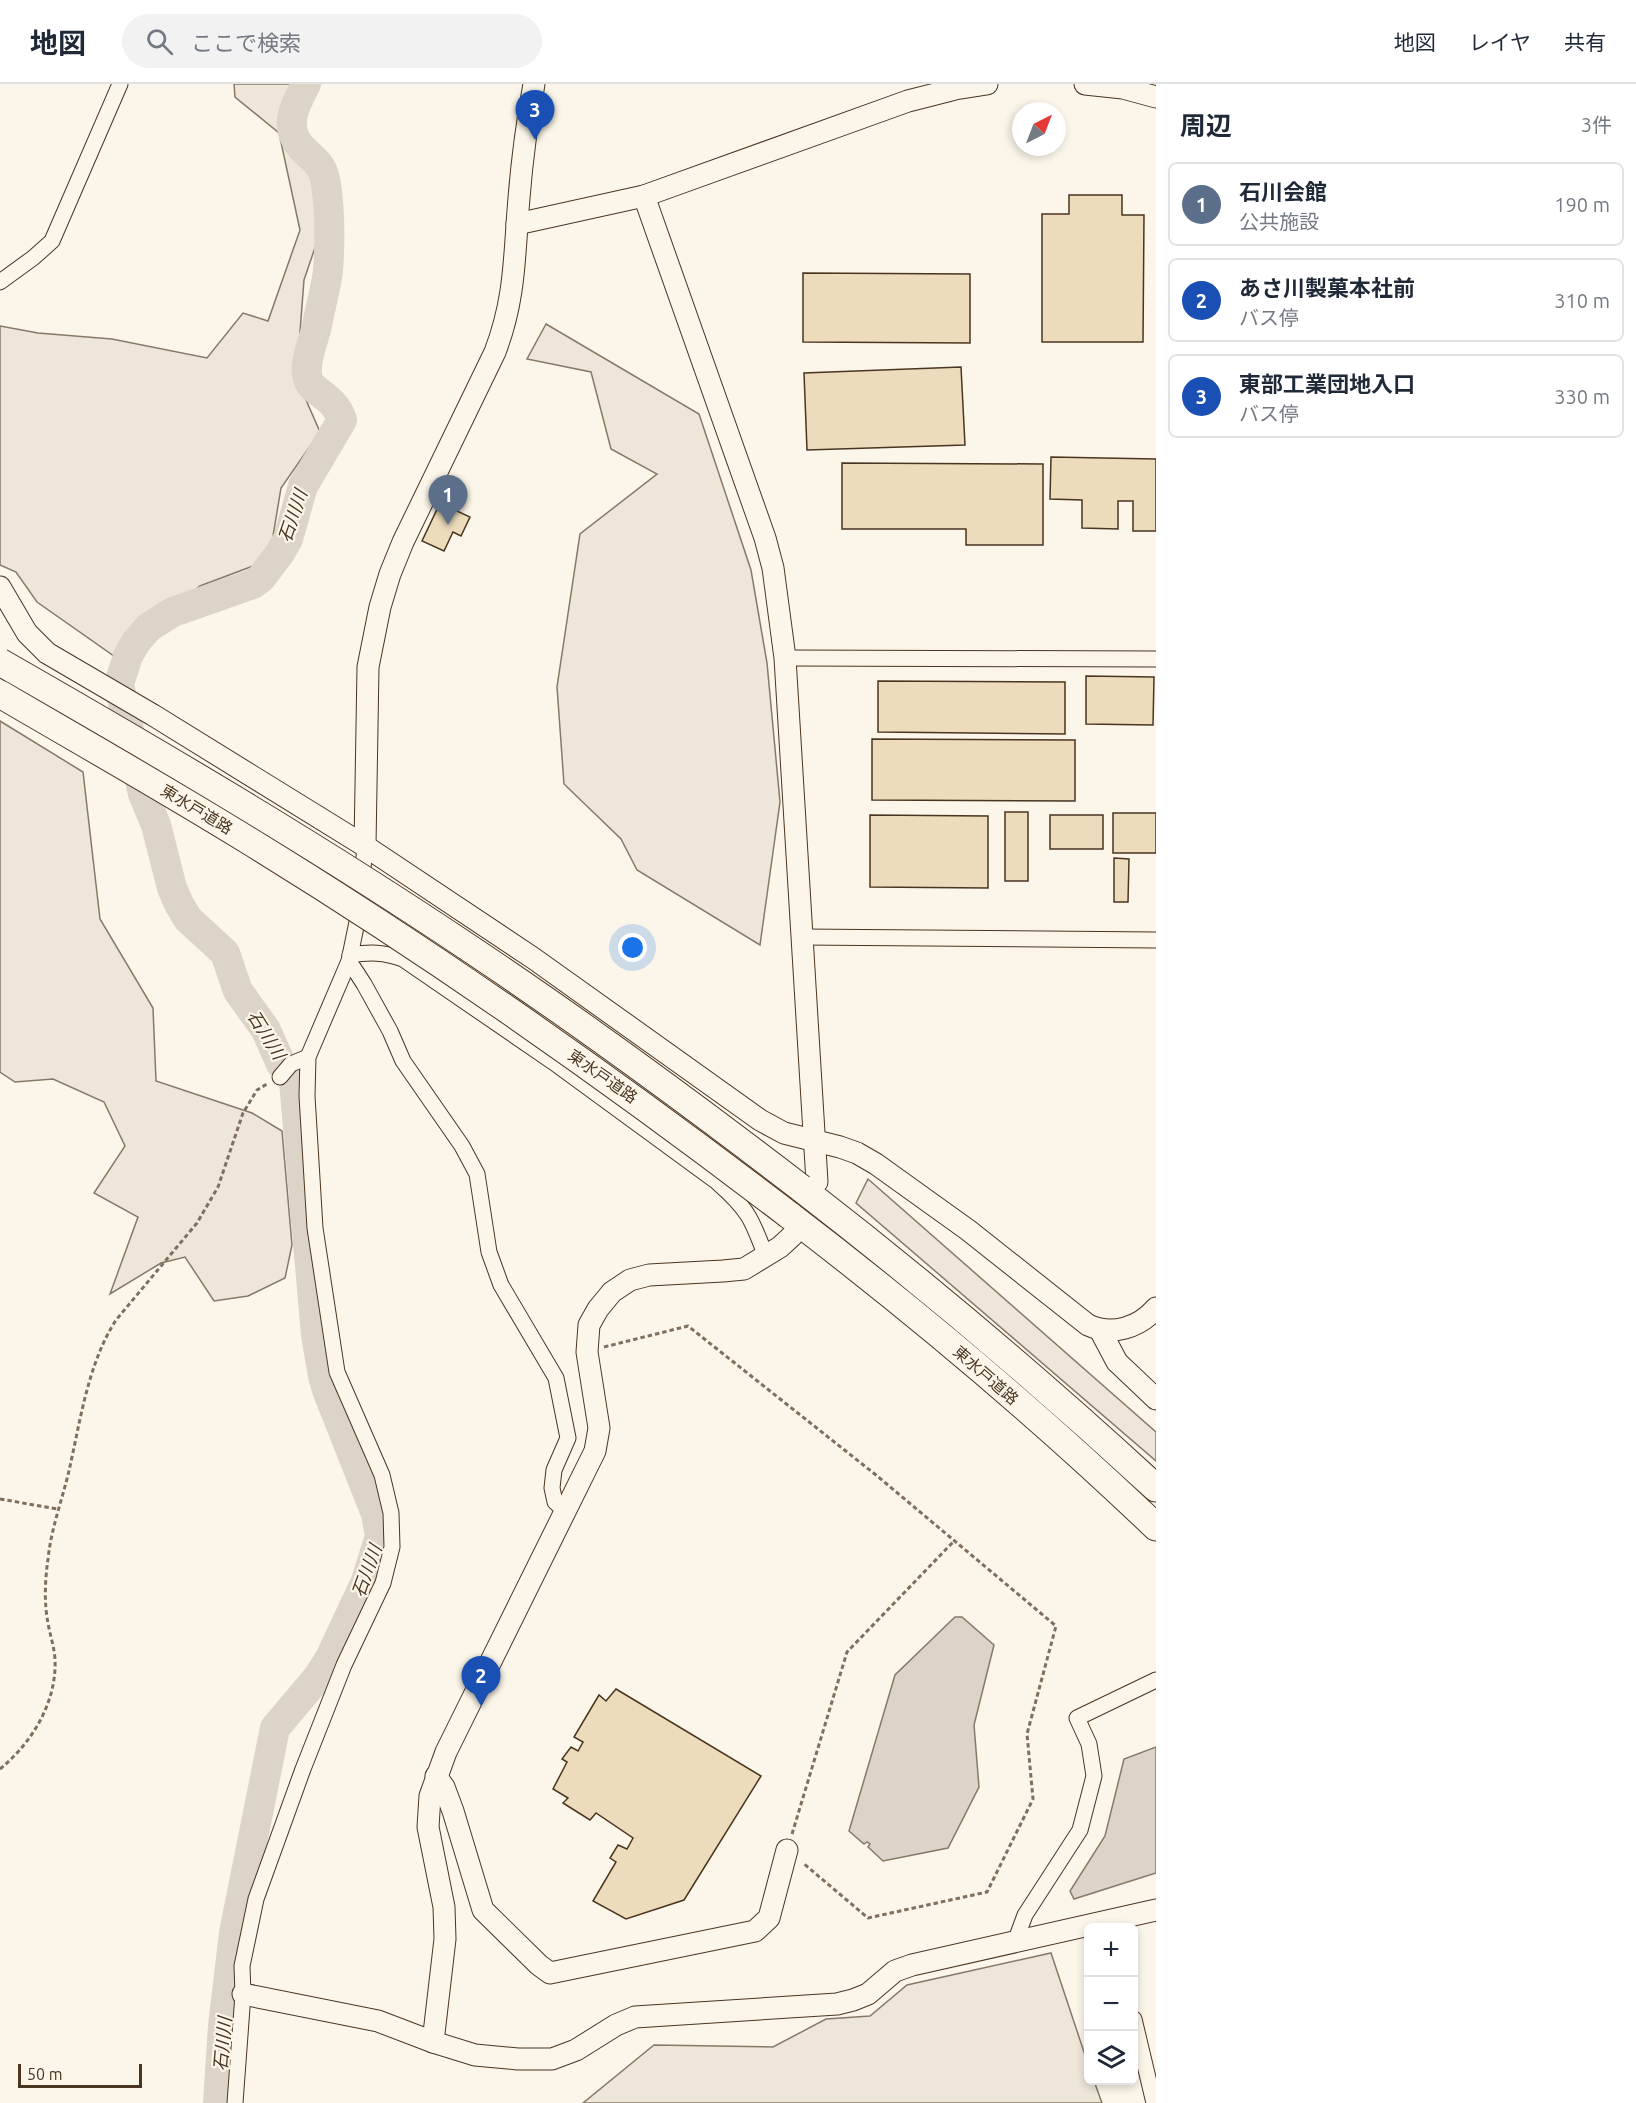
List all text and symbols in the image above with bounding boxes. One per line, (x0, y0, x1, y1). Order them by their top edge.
search box (122, 14, 542, 68)
icon: search (143, 25, 176, 58)
text: 地図 (30, 27, 86, 58)
text: ここで検索 (191, 30, 301, 55)
text: 地図 (1394, 30, 1436, 54)
text: レイヤ (1469, 30, 1531, 54)
text: 共有 (1564, 30, 1606, 54)
pin: 3 (516, 91, 554, 140)
north arrow (1012, 102, 1066, 156)
text: 周辺 (1180, 111, 1232, 140)
text: 3件 (1581, 113, 1612, 136)
text: 石川会館 (1239, 179, 1327, 204)
text: 1 (1196, 193, 1207, 216)
text: 190 m (1554, 193, 1610, 216)
text: 公共施設 (1239, 210, 1319, 233)
text: あさ川製菓本社前 (1239, 275, 1415, 300)
text: 2 (1196, 289, 1207, 312)
text: 310 m (1554, 289, 1610, 312)
text: バス停 (1239, 306, 1299, 329)
text: 東部工業団地入口 (1239, 371, 1415, 396)
text: 3 (1196, 385, 1207, 408)
text: 330 m (1554, 385, 1610, 408)
text: バス停 (1239, 402, 1299, 425)
pin: 1 (428, 476, 468, 525)
water label: 石川川 (274, 485, 311, 544)
street label: 東水戸道路 (158, 781, 236, 837)
your location (618, 933, 647, 962)
water label: 石川川 (244, 1006, 291, 1064)
street label: 東水戸道路 (565, 1046, 641, 1106)
street label: 東水戸道路 (950, 1342, 1022, 1408)
water label: 石川川 (347, 1540, 385, 1599)
pin: 2 (462, 1656, 500, 1706)
map controls (1084, 1923, 1138, 2085)
button: + (1084, 1923, 1138, 1977)
button: − (1084, 1977, 1138, 2031)
water label: 石川川 (210, 2014, 234, 2072)
button: layers (1084, 2031, 1138, 2085)
scale bar (18, 2061, 142, 2088)
text: 50 m (27, 2065, 63, 2083)

